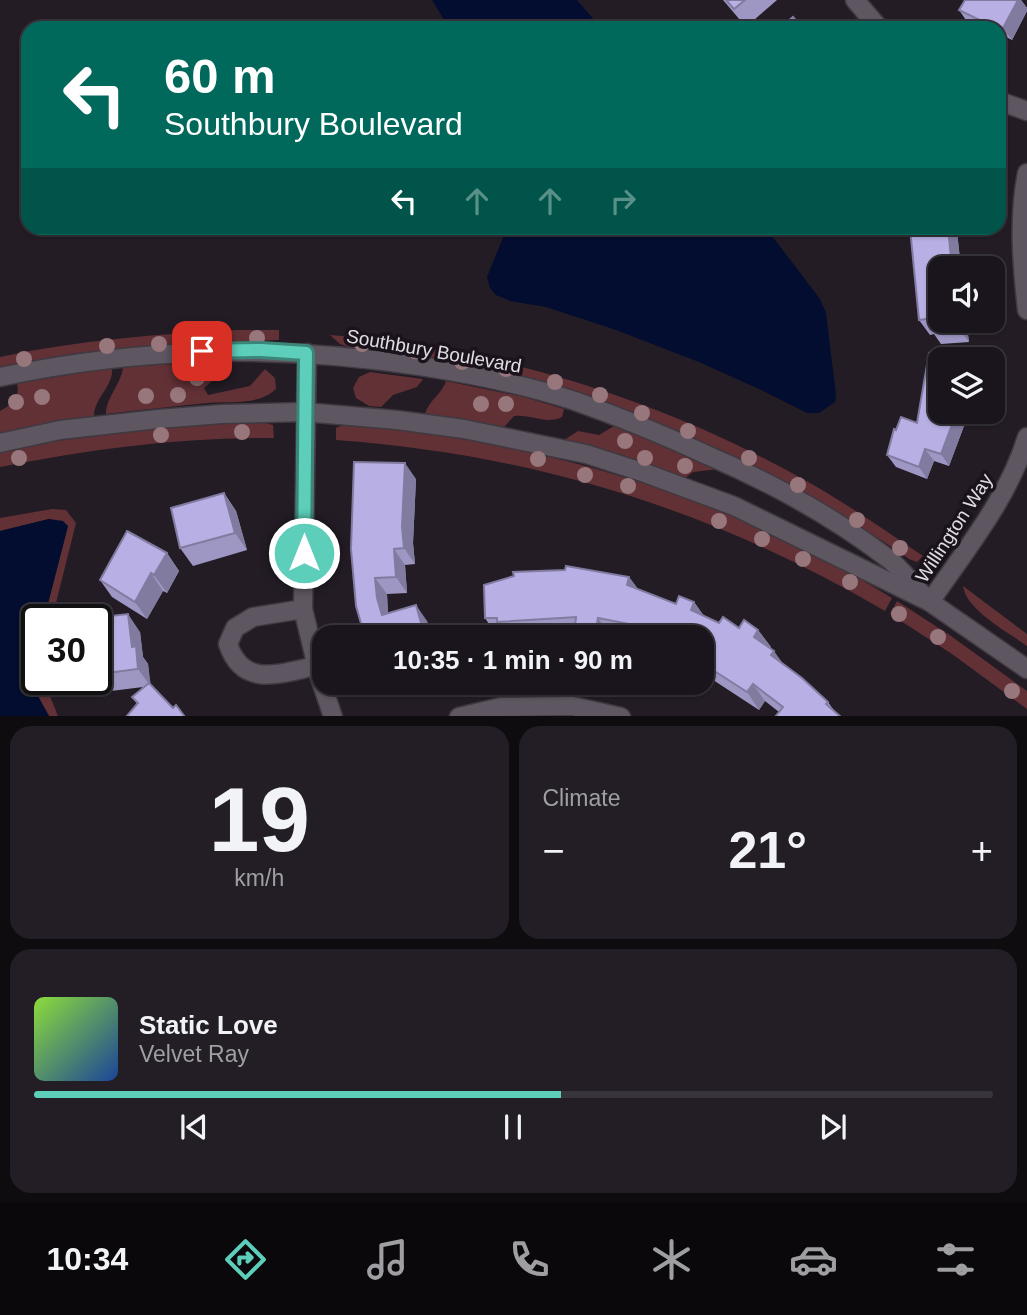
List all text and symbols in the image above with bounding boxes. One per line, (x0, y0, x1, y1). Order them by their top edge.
icon: left (49, 49, 140, 140)
text: 60 m (164, 49, 276, 103)
text: Southbury Boulevard (164, 106, 463, 142)
icon: left (385, 182, 423, 220)
icon: ahead (458, 182, 496, 220)
icon: ahead (531, 182, 569, 220)
icon: right (604, 182, 642, 220)
map controls (928, 256, 1005, 424)
button: sound (928, 256, 1005, 333)
pin (172, 321, 232, 381)
street label: Southbury Boulevard (345, 325, 523, 377)
icon: arrive (183, 332, 221, 370)
button: layers (928, 347, 1005, 424)
street label: Willington Way (911, 469, 997, 586)
position arrow (267, 516, 341, 590)
speed limit sign: 30 (21, 604, 112, 695)
text: 10:35 · 1 min · 90 m (393, 645, 633, 675)
text: 19 (209, 769, 310, 870)
text: Climate (543, 785, 620, 811)
text: 21° (728, 821, 807, 879)
text: − (543, 830, 565, 872)
text: + (971, 830, 993, 872)
text: km/h (234, 865, 284, 891)
text: Static Love (139, 1010, 278, 1040)
text: Velvet Ray (139, 1041, 249, 1067)
icon: previous (175, 1108, 213, 1146)
icon: pause (494, 1108, 532, 1146)
icon: next (814, 1108, 852, 1146)
icon: directions (221, 1235, 270, 1284)
icon: music (363, 1235, 412, 1284)
icon: phone (505, 1235, 554, 1284)
icon: climate (647, 1235, 696, 1284)
icon: car (789, 1235, 838, 1284)
icon: filters (931, 1235, 980, 1284)
text: 10:34 (47, 1241, 128, 1277)

